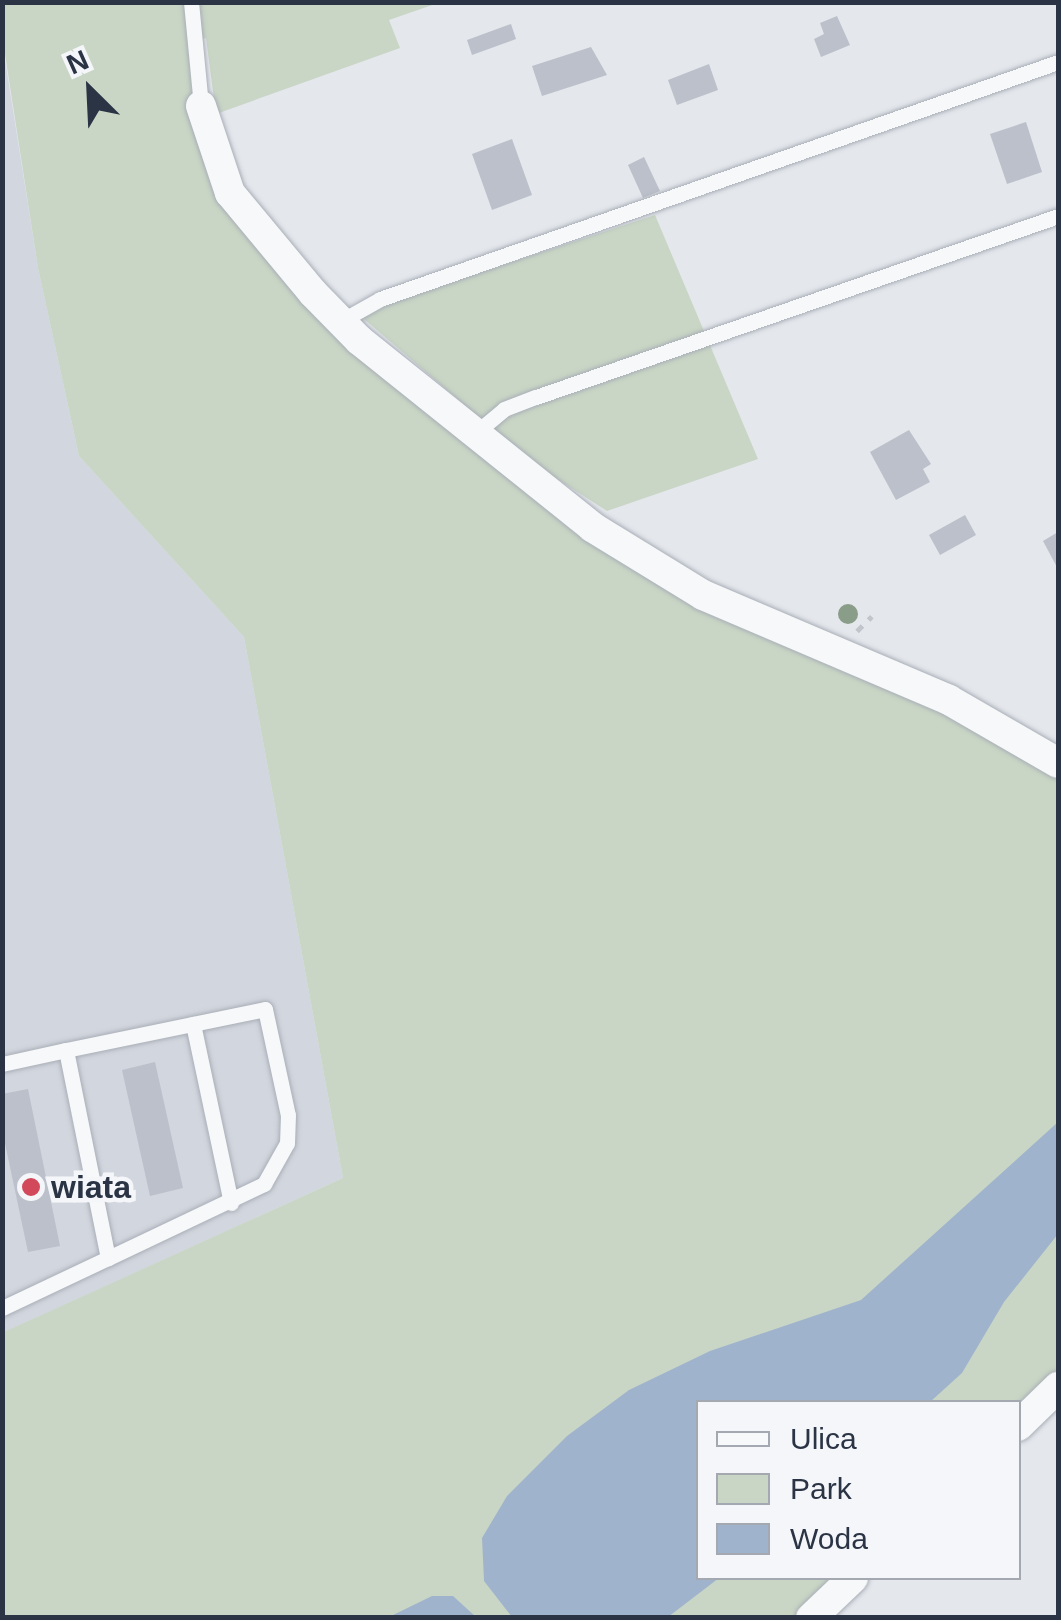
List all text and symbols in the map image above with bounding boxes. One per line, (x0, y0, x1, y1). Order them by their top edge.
north arrow (40, 40, 140, 140)
text: N (62, 44, 93, 80)
place label: wiata (51, 1168, 131, 1206)
marker: wiata (20, 1176, 42, 1198)
legend (696, 1400, 1021, 1580)
text: Ulica (790, 1422, 857, 1455)
text: Park (790, 1472, 852, 1505)
text: Woda (790, 1522, 868, 1555)

